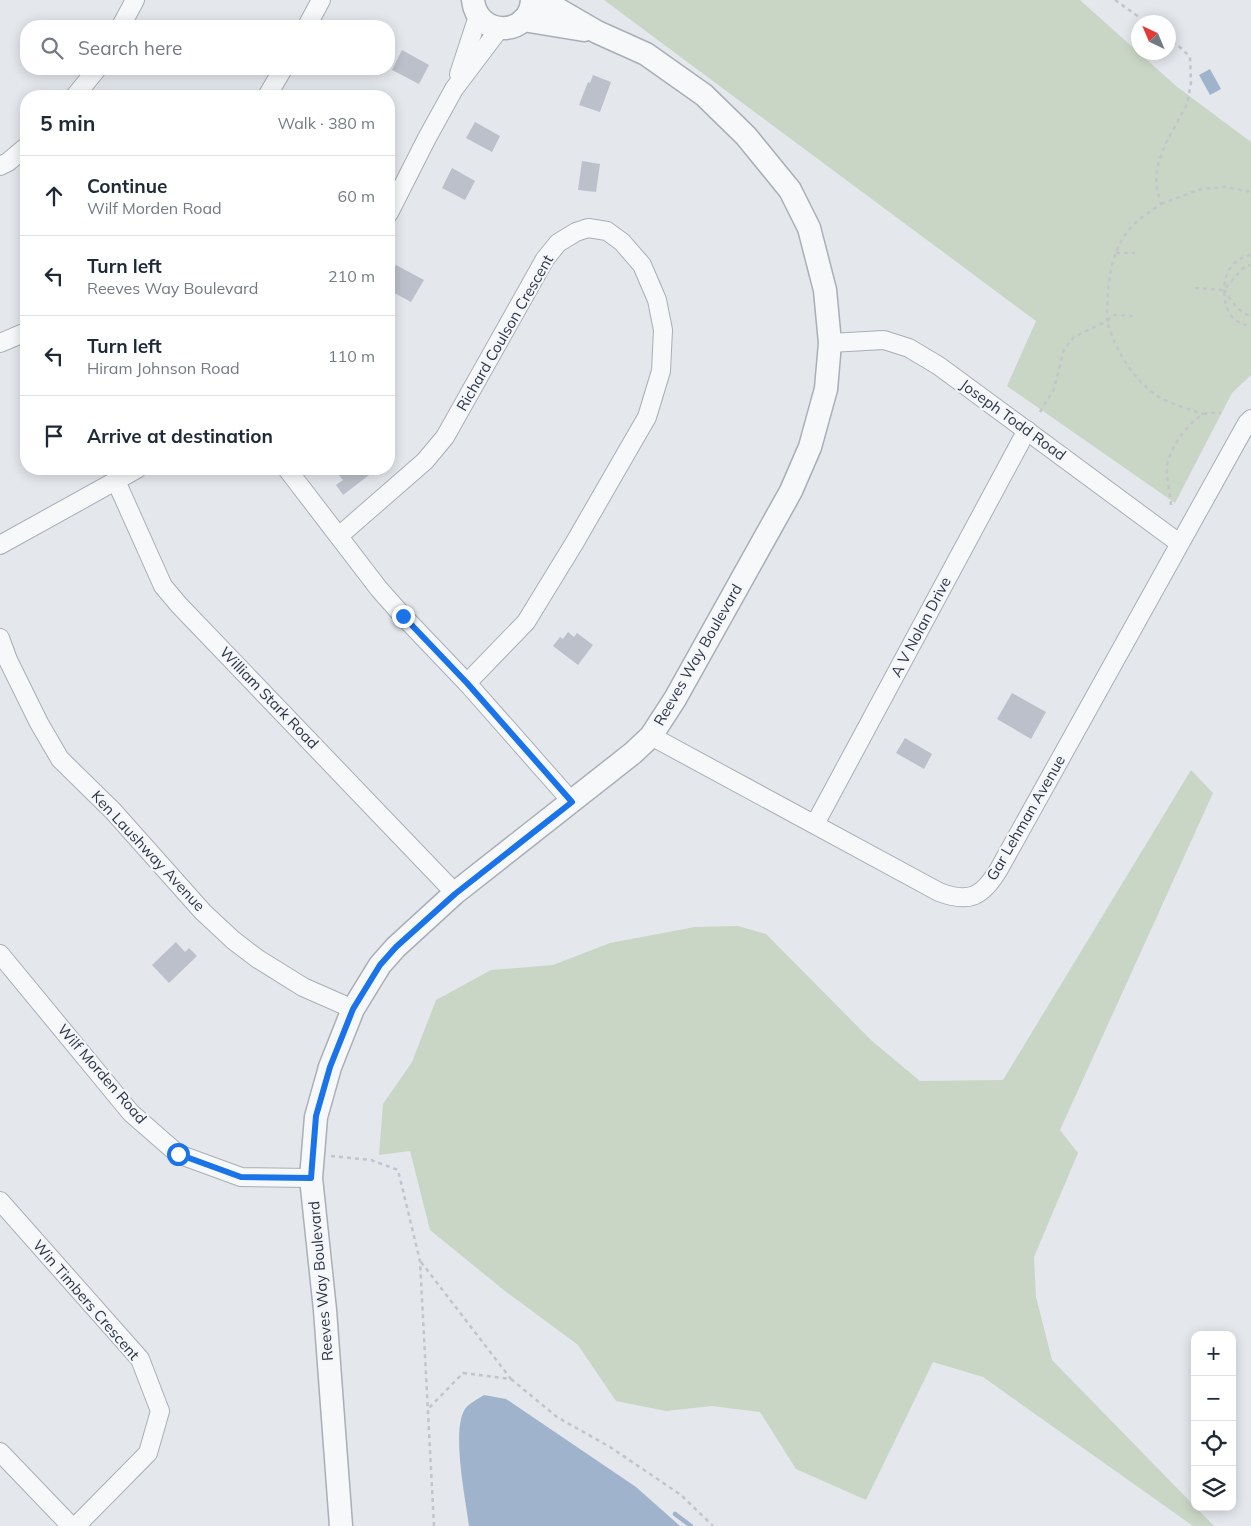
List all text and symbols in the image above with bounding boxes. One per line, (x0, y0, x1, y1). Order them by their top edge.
north arrow (1131, 15, 1176, 60)
search box (20, 20, 395, 75)
icon: search (38, 34, 66, 62)
text: Search here (78, 36, 182, 60)
text: 5 min (40, 110, 95, 136)
text: Walk · 380 m (277, 113, 375, 133)
text: Continue (87, 174, 167, 198)
icon: ahead (40, 182, 68, 210)
text: 60 m (338, 186, 375, 206)
text: Wilf Morden Road (87, 198, 222, 218)
street label: Richard Coulson Crescent (452, 251, 557, 414)
text: Turn left (87, 254, 162, 278)
icon: left (40, 262, 68, 290)
text: 210 m (328, 266, 375, 286)
text: Reeves Way Boulevard (87, 278, 258, 298)
text: Turn left (87, 334, 162, 358)
icon: left (40, 342, 68, 370)
text: 110 m (328, 346, 375, 366)
text: Hiram Johnson Road (87, 358, 240, 378)
street label: Joseph Todd Road (957, 375, 1070, 464)
icon: arrive (40, 422, 68, 450)
text: Arrive at destination (87, 424, 273, 448)
street label: A V Nolan Drive (886, 573, 955, 680)
street label: Reeves Way Boulevard (649, 580, 746, 729)
route end (392, 605, 415, 628)
street label: William Stark Road (216, 643, 323, 753)
street label: Gar Lehman Avenue (982, 752, 1069, 884)
street label: Ken Laushway Avenue (87, 786, 209, 915)
street label: Wilf Morden Road (54, 1020, 151, 1128)
route start (167, 1143, 190, 1166)
street label: Reeves Way Boulevard (304, 1200, 337, 1362)
street label: Win Timbers Crescent (29, 1236, 144, 1364)
map controls (1191, 1331, 1236, 1511)
button: + (1191, 1331, 1236, 1376)
button: − (1191, 1376, 1236, 1421)
button: locate (1191, 1421, 1236, 1466)
button: layers (1191, 1466, 1236, 1511)

